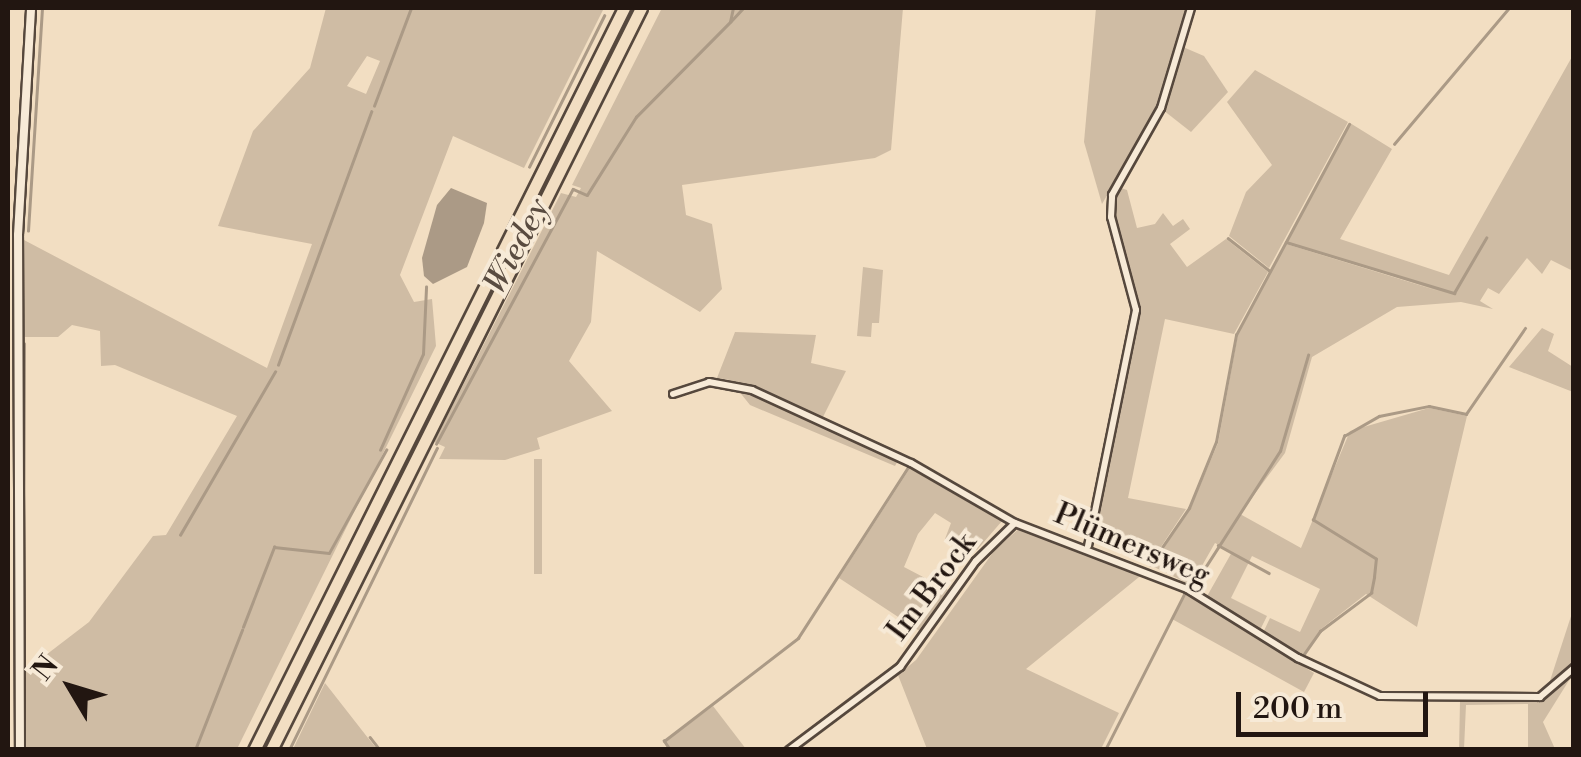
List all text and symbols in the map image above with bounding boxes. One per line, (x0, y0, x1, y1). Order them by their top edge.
water label: Wiedey (476, 192, 558, 300)
street label: Plümersweg (1049, 496, 1215, 594)
street label: Im Brock (880, 526, 984, 648)
north arrow (20, 637, 120, 737)
text: N (25, 649, 67, 688)
scale bar (1241, 672, 1434, 734)
text: 200 m (1253, 690, 1342, 728)

